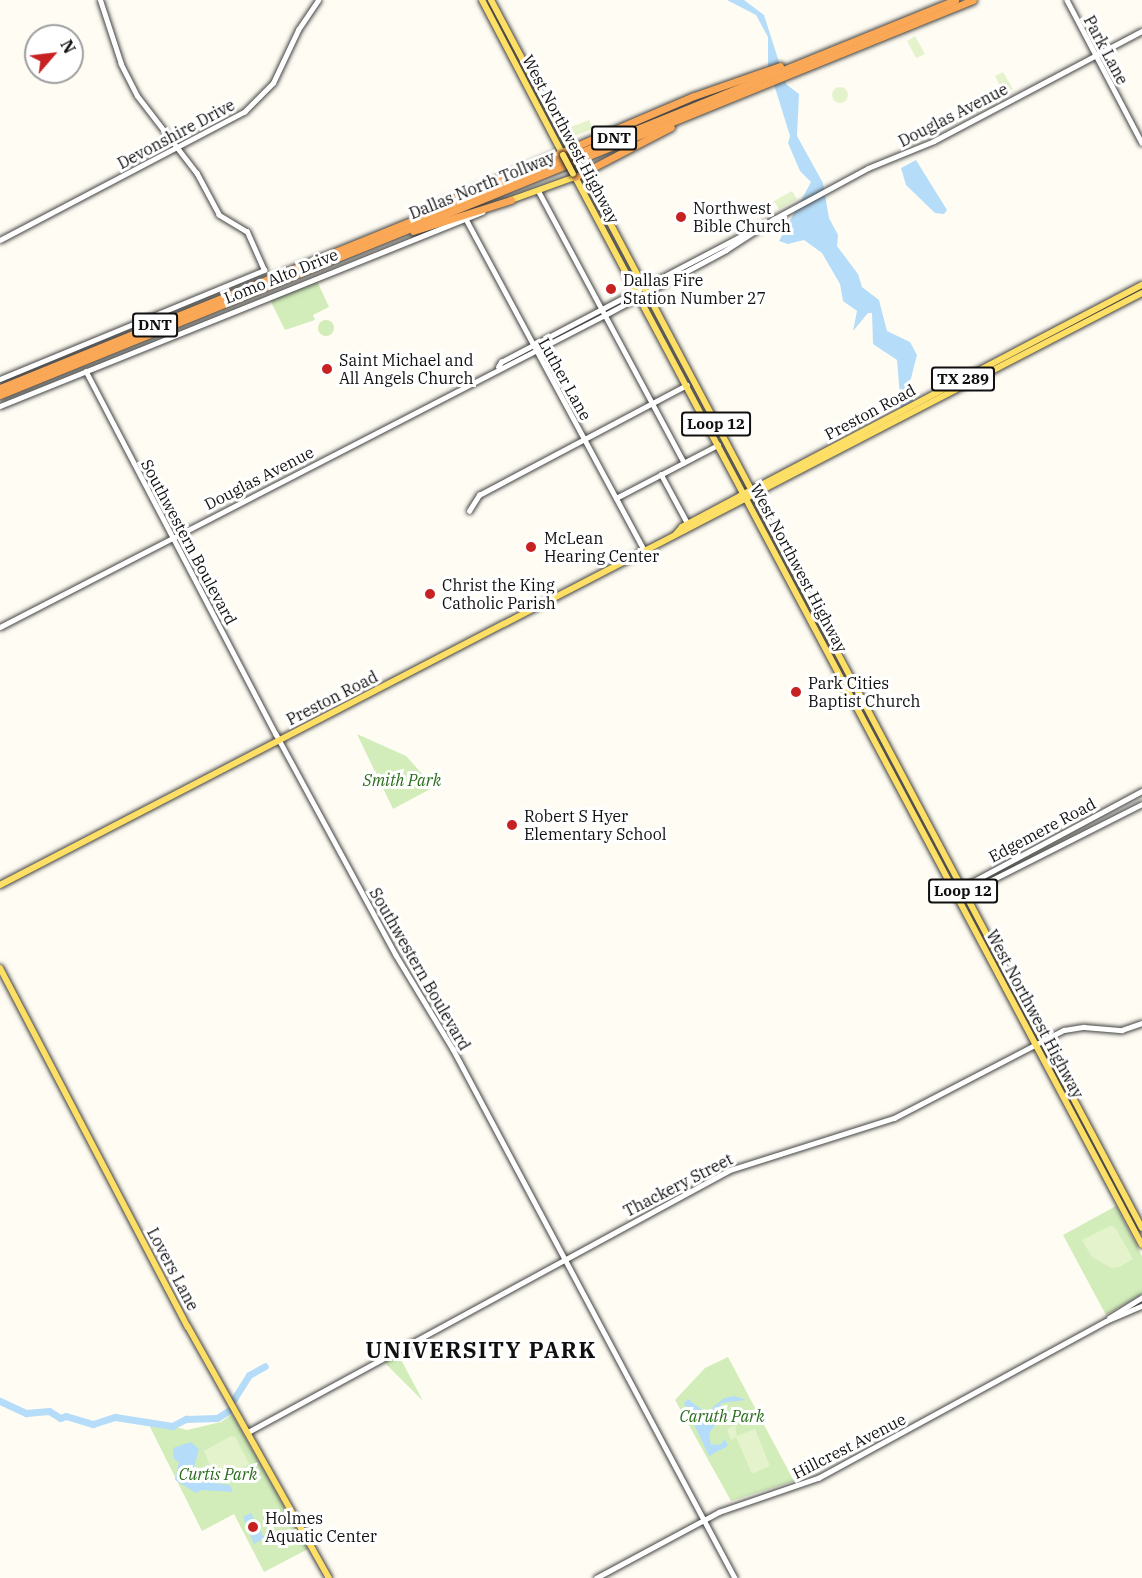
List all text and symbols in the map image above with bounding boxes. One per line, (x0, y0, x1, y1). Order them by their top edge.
street label: Park Lane (1080, 12, 1132, 88)
north arrow (24, 24, 84, 84)
text: N (56, 36, 80, 57)
street label: West Northwest Highway (518, 51, 624, 227)
street label: Douglas Avenue (895, 79, 1011, 151)
street label: Devonshire Drive (114, 95, 238, 173)
road number: DNT (590, 126, 638, 150)
street label: Dallas North Tollway (406, 147, 558, 223)
place label: Northwest Bible Church (693, 198, 791, 236)
marker: Northwest Bible Church (674, 210, 688, 224)
street label: Lomo Alto Drive (221, 244, 341, 308)
place label: Dallas Fire Station Number 27 (623, 270, 766, 308)
marker: Dallas Fire Station Number 27 (604, 282, 618, 296)
road number: DNT (131, 313, 179, 337)
street label: Luther Lane (534, 334, 596, 424)
place label: Saint Michael and All Angels Church (339, 350, 474, 388)
marker: Saint Michael and All Angels Church (320, 362, 334, 376)
road number: TX 289 (930, 367, 996, 391)
street label: Preston Road (821, 380, 919, 444)
road number: Loop 12 (680, 412, 752, 436)
street label: Douglas Avenue (201, 442, 317, 514)
street label: Southwestern Boulevard (137, 456, 241, 628)
street label: West Northwest Highway (746, 480, 852, 656)
place label: McLean Hearing Center (544, 528, 659, 566)
marker: McLean Hearing Center (522, 538, 540, 556)
place label: Christ the King Catholic Parish (442, 575, 556, 613)
marker: Christ the King Catholic Parish (423, 587, 437, 601)
street label: Preston Road (283, 667, 381, 729)
place label: Park Cities Baptist Church (808, 673, 921, 711)
marker: Park Cities Baptist Church (789, 685, 803, 699)
park label: Smith Park (363, 770, 441, 790)
street label: Edgemere Road (985, 794, 1099, 866)
place label: Robert S Hyer Elementary School (524, 806, 667, 844)
marker: Robert S Hyer Elementary School (505, 818, 519, 832)
road number: Loop 12 (927, 879, 999, 903)
street label: Southwestern Boulevard (366, 884, 474, 1054)
street label: West Northwest Highway (982, 926, 1088, 1102)
street label: Thackery Street (620, 1149, 736, 1221)
street label: Lovers Lane (143, 1224, 203, 1314)
district label: UNIVERSITY PARK (365, 1337, 597, 1363)
park label: Caruth Park (679, 1406, 765, 1426)
street label: Hillcrest Avenue (789, 1409, 909, 1483)
park label: Curtis Park (179, 1464, 257, 1484)
place label: Holmes Aquatic Center (265, 1508, 377, 1546)
marker: Holmes Aquatic Center (246, 1520, 260, 1534)

